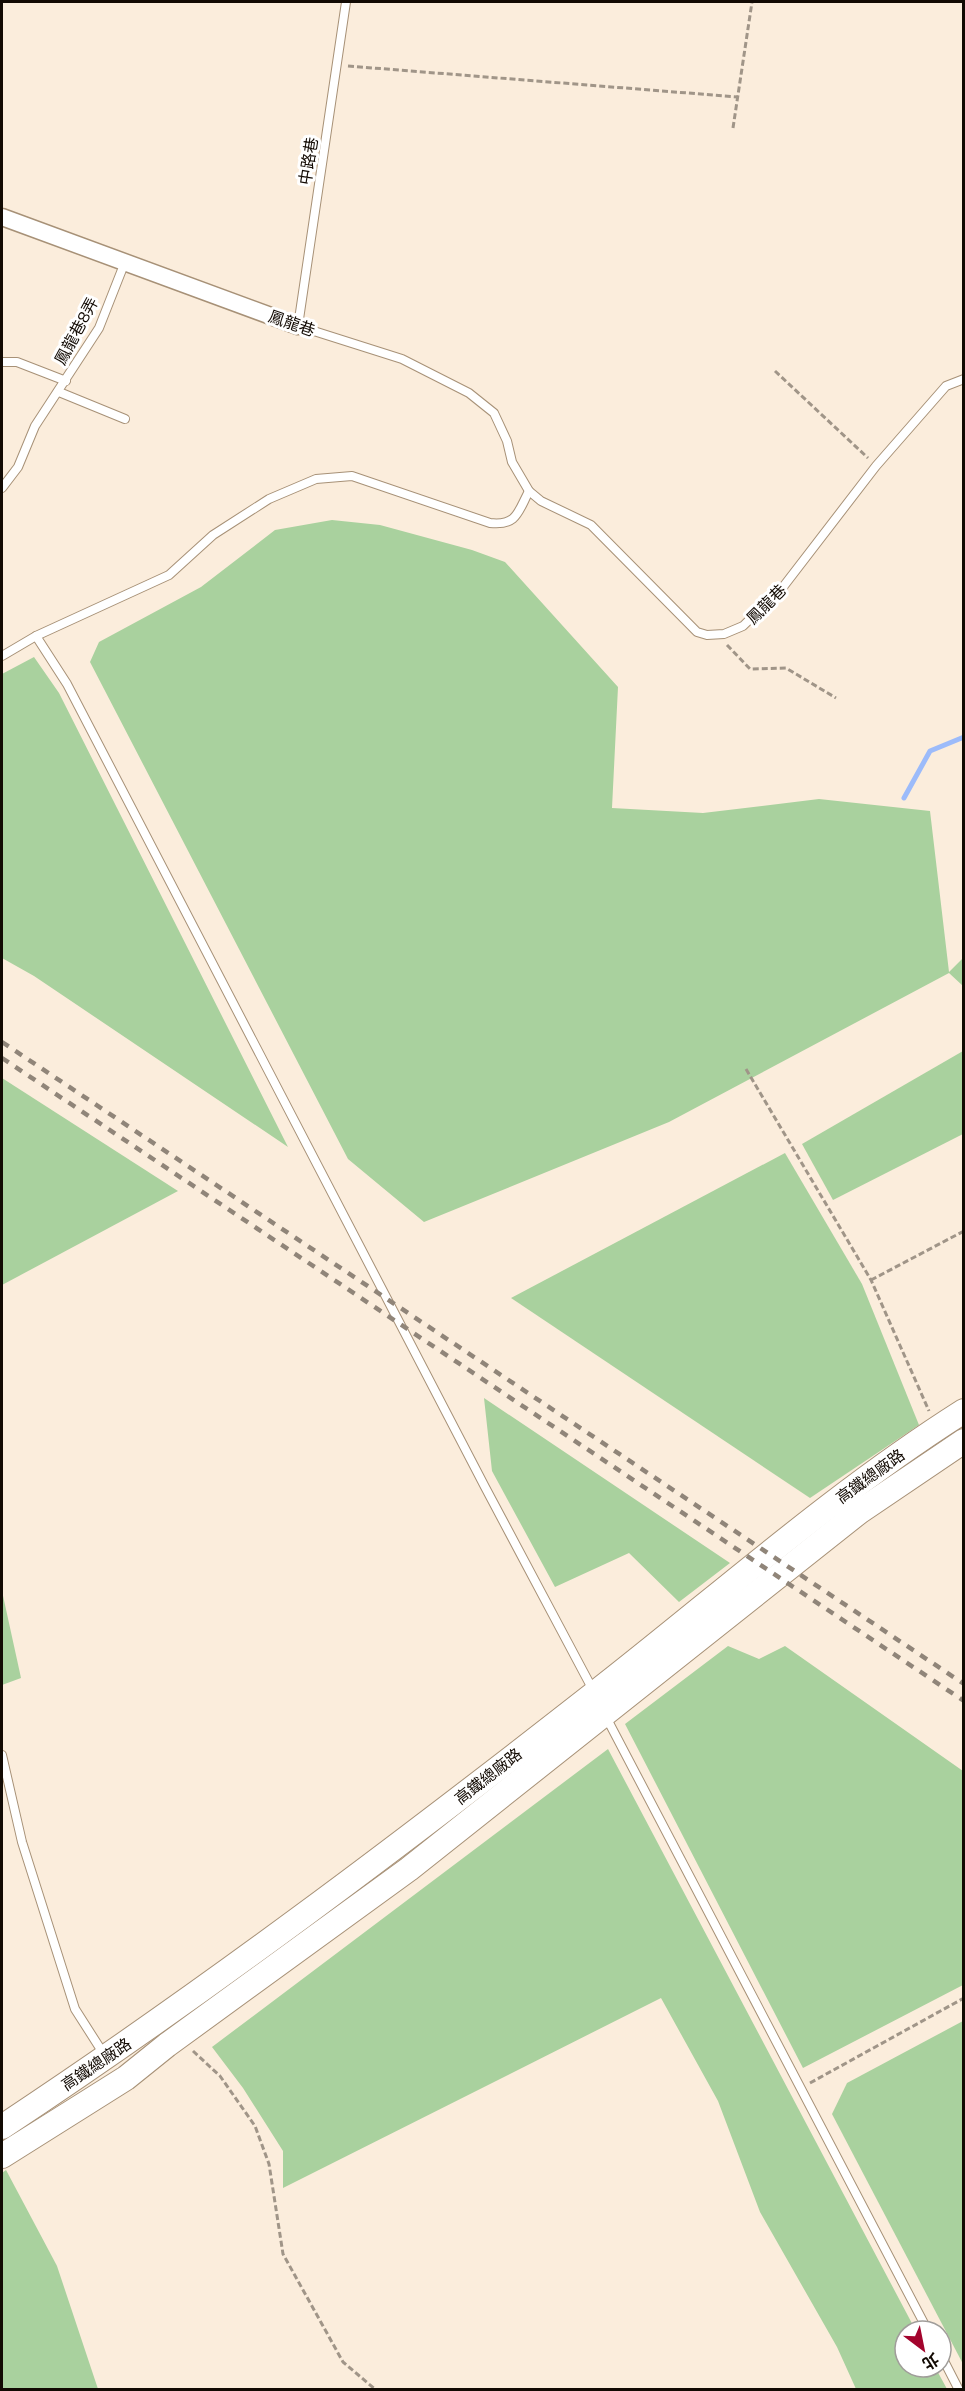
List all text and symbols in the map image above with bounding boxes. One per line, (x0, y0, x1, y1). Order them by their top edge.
street label: 中路巷 (294, 136, 322, 186)
street label: 鳳龍巷8弄 (50, 294, 102, 368)
street label: 鳳龍巷 (266, 306, 318, 340)
street label: 鳳龍巷 (742, 580, 790, 628)
street label: 高鐵總廠路 (832, 1444, 908, 1508)
street label: 高鐵總廠路 (450, 1743, 526, 1809)
street label: 高鐵總廠路 (57, 2033, 135, 2095)
north arrow (893, 2319, 953, 2379)
text: 北 (919, 2349, 943, 2374)

